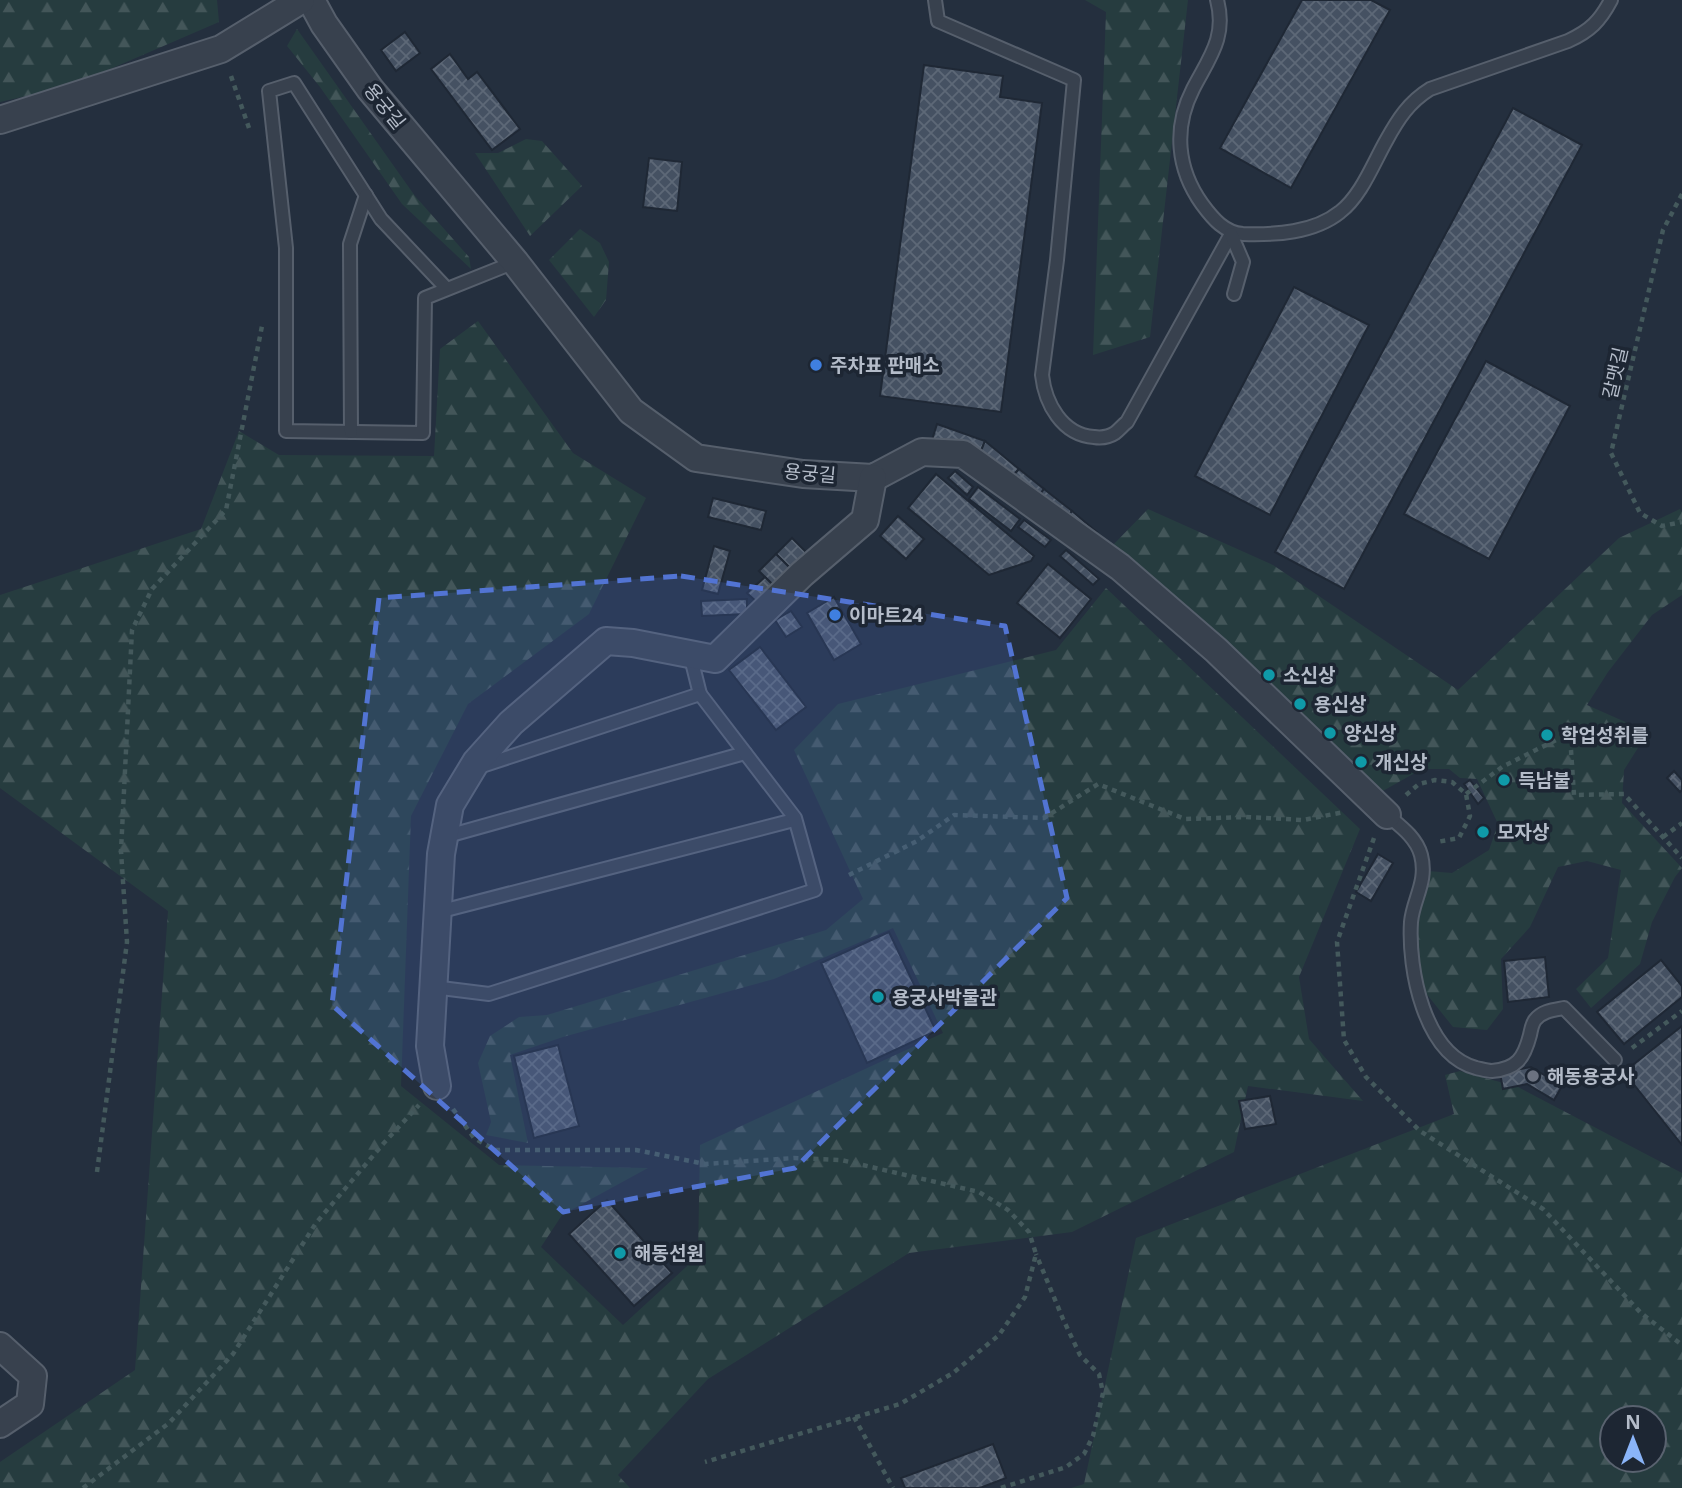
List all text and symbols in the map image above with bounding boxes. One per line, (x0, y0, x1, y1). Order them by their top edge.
street label: 용궁길 (358, 77, 412, 135)
street label: 갈맷길 (1596, 345, 1634, 401)
place label: 주차표 판매소 (830, 352, 940, 378)
marker: 주차표 판매소 (808, 357, 824, 373)
street label: 용궁길 (783, 458, 837, 488)
place label: 이마트24 (849, 602, 923, 628)
marker: 이마트24 (827, 607, 843, 623)
place label: 소신상 (1283, 662, 1335, 688)
marker: 소신상 (1261, 667, 1277, 683)
place label: 용신상 (1314, 691, 1366, 717)
marker: 용신상 (1292, 696, 1308, 712)
place label: 양신상 (1344, 720, 1396, 746)
place label: 학업성취를 (1561, 722, 1648, 748)
marker: 양신상 (1322, 725, 1338, 741)
marker: 학업성취를 (1539, 727, 1555, 743)
place label: 개신상 (1375, 749, 1427, 775)
marker: 개신상 (1353, 754, 1369, 770)
place label: 득남불 (1518, 767, 1570, 793)
marker: 득남불 (1496, 772, 1512, 788)
place label: 모자상 (1497, 819, 1549, 845)
marker: 모자상 (1475, 824, 1491, 840)
place label: 용궁사박물관 (892, 984, 997, 1010)
marker: 용궁사박물관 (870, 989, 886, 1005)
place label: 해동용궁사 (1547, 1063, 1635, 1089)
marker: 해동용궁사 (1525, 1068, 1541, 1084)
place label: 해동선원 (634, 1240, 704, 1266)
marker: 해동선원 (612, 1245, 628, 1261)
north arrow (1598, 1404, 1668, 1474)
text: N (1625, 1409, 1641, 1435)

